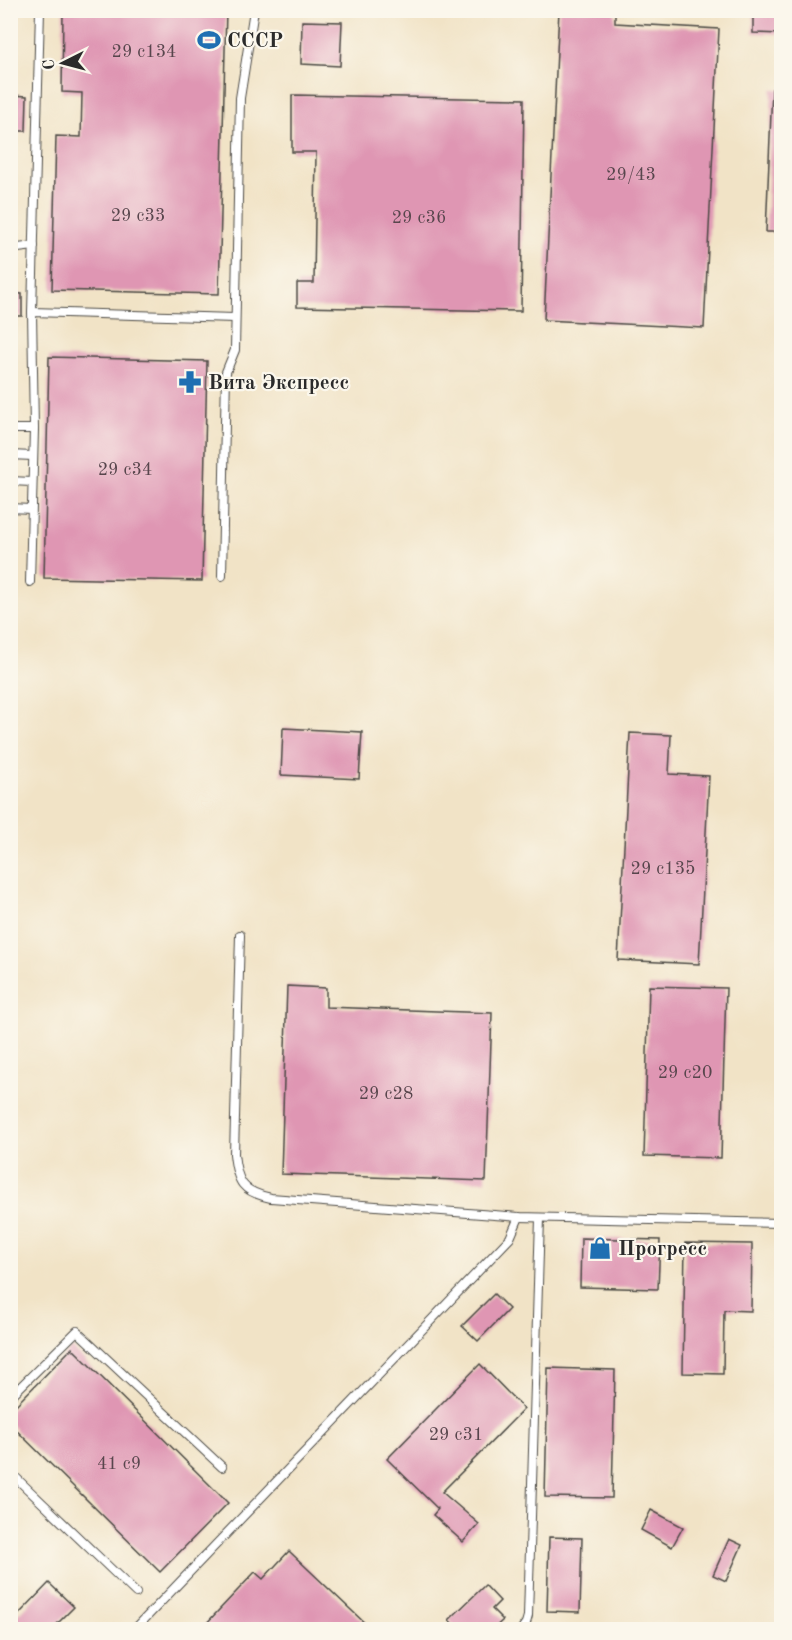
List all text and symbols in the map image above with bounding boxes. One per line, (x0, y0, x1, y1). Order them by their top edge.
sports icon: СССР (196, 27, 222, 53)
place label: СССР (227, 31, 283, 52)
north arrow (33, 33, 93, 93)
house number: 29 с134 (111, 43, 177, 61)
text: С (42, 58, 59, 70)
house number: 29/43 (606, 166, 656, 184)
house number: 29 с33 (111, 207, 165, 225)
house number: 29 с36 (392, 209, 446, 227)
pharmacy icon: Вита Экспресс (177, 369, 203, 395)
place label: Вита Экспресс (208, 373, 349, 394)
house number: 29 с34 (98, 461, 152, 479)
house number: 29 с135 (630, 860, 696, 878)
house number: 29 с20 (658, 1064, 712, 1082)
house number: 29 с28 (359, 1085, 413, 1103)
shop icon: Прогресс (587, 1235, 613, 1261)
place label: Прогресс (618, 1239, 707, 1260)
house number: 29 с31 (429, 1426, 483, 1444)
house number: 41 с9 (97, 1455, 141, 1473)

